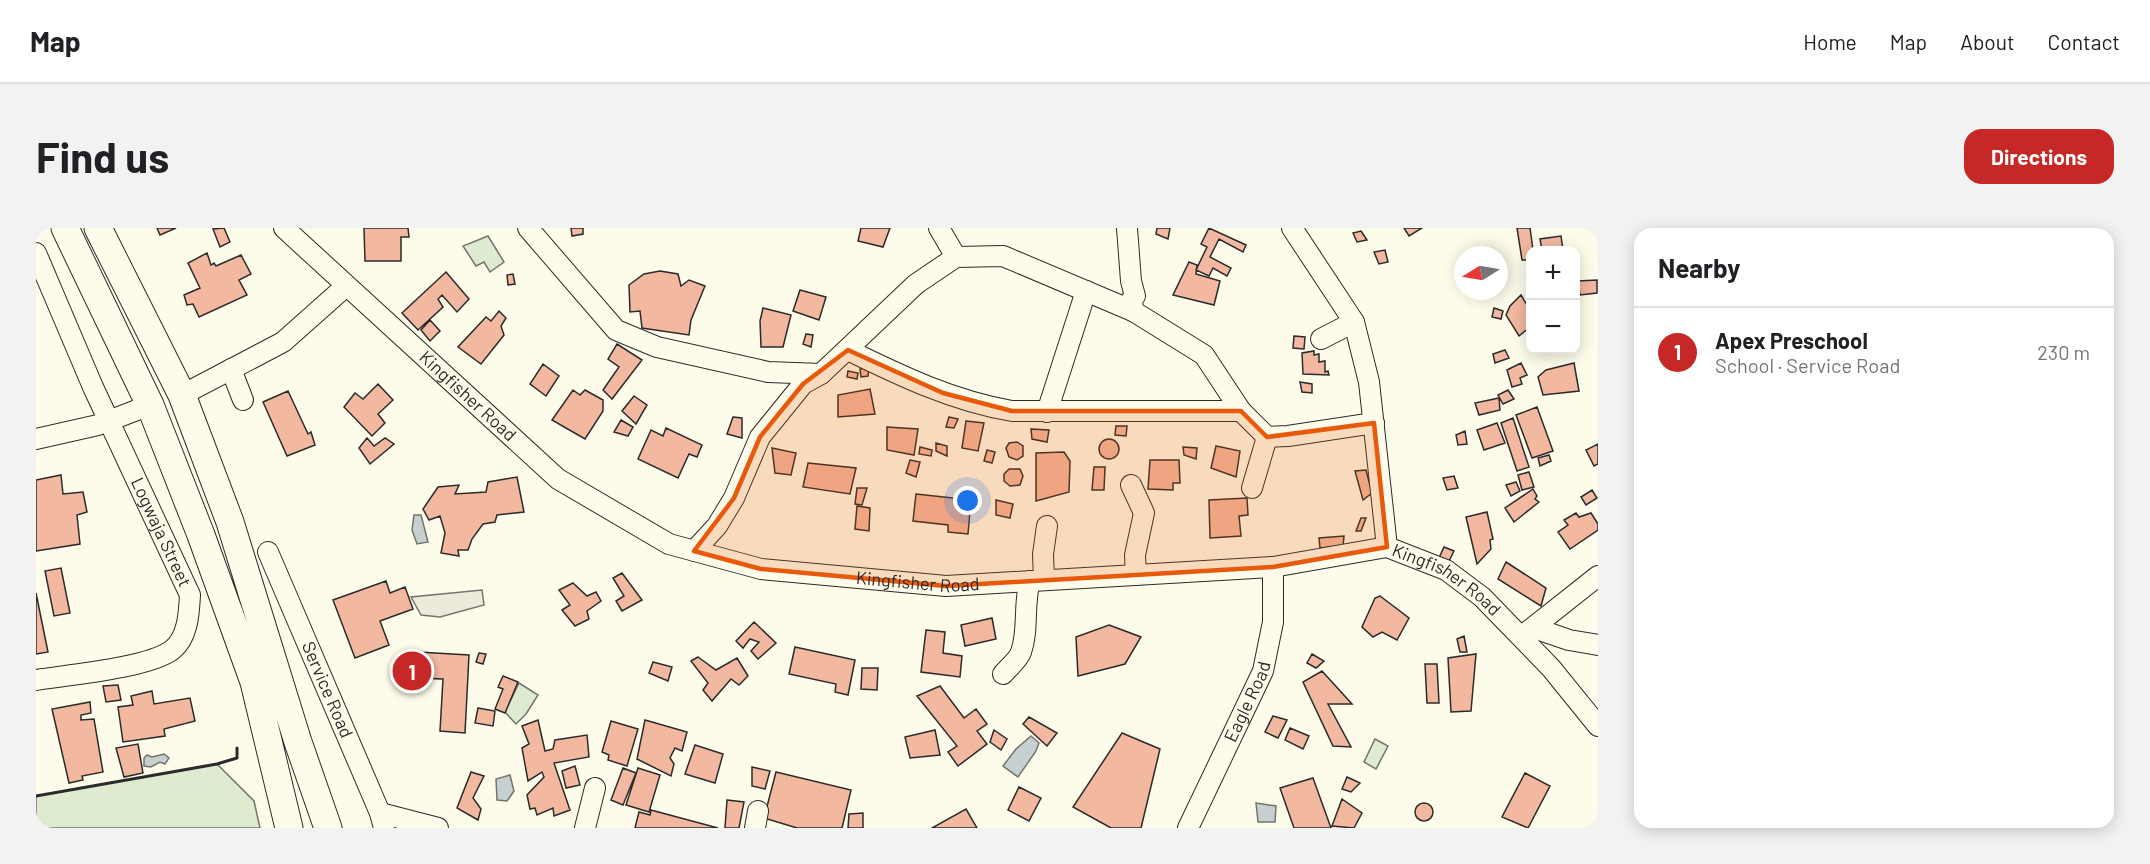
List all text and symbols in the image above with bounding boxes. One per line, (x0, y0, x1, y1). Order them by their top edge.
text: Map (30, 24, 81, 58)
text: Home (1803, 29, 1857, 54)
text: Map (1890, 29, 1927, 54)
text: About (1960, 29, 2015, 54)
text: Contact (2048, 29, 2120, 54)
button: Directions (1964, 129, 2114, 184)
text: Find us (36, 131, 169, 181)
north arrow (1454, 246, 1508, 300)
map controls (1526, 246, 1580, 354)
button: + (1526, 246, 1580, 300)
text: Nearby (1658, 252, 1740, 283)
button: − (1526, 300, 1580, 354)
text: Apex Preschool (1715, 327, 1868, 353)
text: 1 (1674, 340, 1681, 364)
text: 230 m (2037, 340, 2090, 364)
street label: Kingfisher Road (415, 346, 521, 445)
text: School · Service Road (1715, 353, 1900, 377)
street label: Logwaja Street (127, 474, 197, 590)
your location (953, 486, 982, 515)
street label: Kingfisher Road (1389, 538, 1506, 620)
street label: Kingfisher Road (855, 566, 980, 596)
street label: Service Road (298, 638, 358, 741)
pin: 1 (392, 648, 431, 694)
street label: Eagle Road (1219, 659, 1275, 745)

